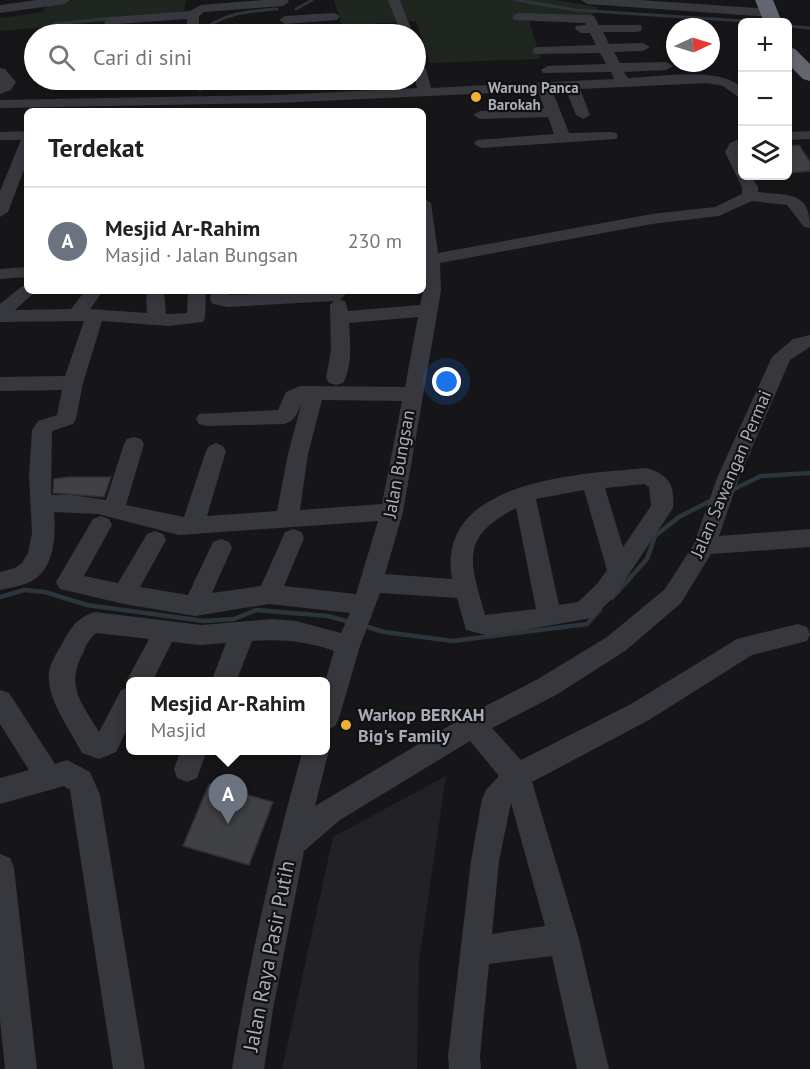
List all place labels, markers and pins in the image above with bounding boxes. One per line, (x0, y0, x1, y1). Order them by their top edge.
place label: Warung Panca Barokah (488, 78, 579, 114)
marker: Warung Panca Barokah (469, 90, 483, 104)
place label: Warkop BERKAH Big's Family (358, 703, 485, 747)
marker: Warkop BERKAH Big's Family (339, 718, 353, 732)
pin: A (208, 774, 248, 824)

